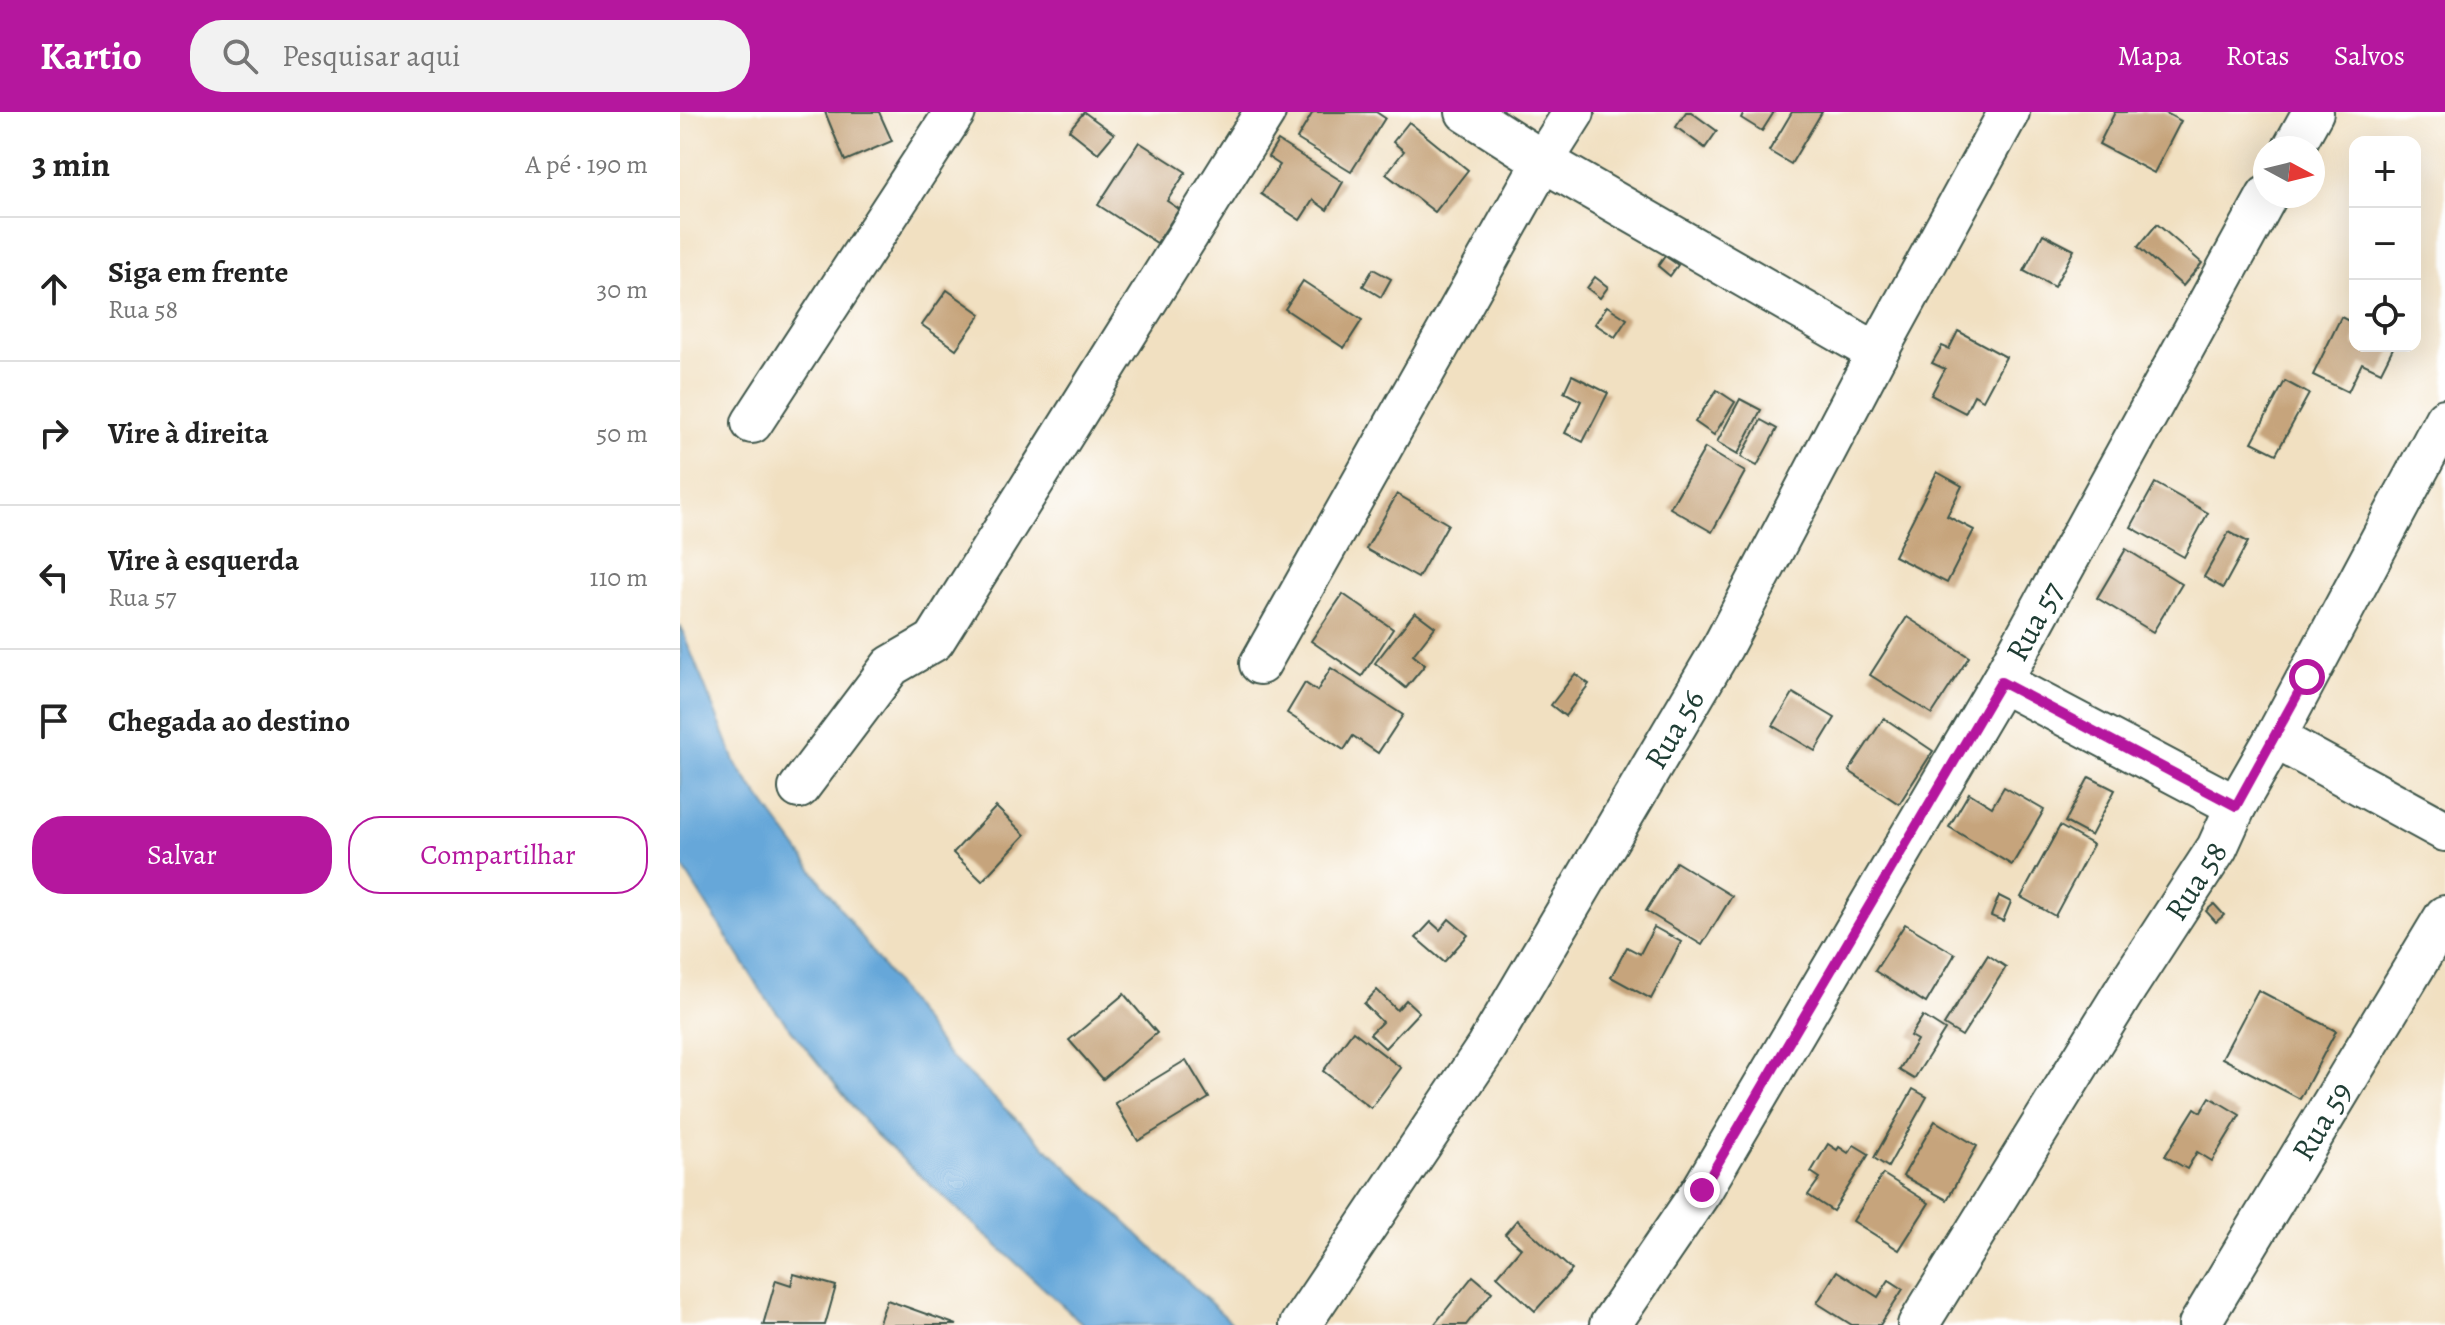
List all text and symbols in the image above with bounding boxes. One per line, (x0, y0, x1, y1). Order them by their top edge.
search box (190, 20, 750, 92)
text: Kartio (40, 30, 142, 82)
icon: search (218, 34, 262, 78)
text: Pesquisar aqui (282, 36, 460, 76)
text: Mapa (2118, 37, 2182, 75)
text: Rotas (2226, 37, 2290, 75)
text: Salvos (2334, 37, 2405, 75)
north arrow (2253, 136, 2325, 208)
map controls (2349, 136, 2421, 352)
button: + (2349, 136, 2421, 208)
text: 3 min (32, 141, 110, 188)
text: A pé · 190 m (525, 147, 648, 182)
button: − (2349, 208, 2421, 280)
text: Siga em frente (108, 252, 288, 292)
icon: ahead (32, 267, 76, 311)
text: 30 m (597, 272, 648, 307)
button: locate (2349, 280, 2421, 352)
text: Rua 58 (108, 292, 178, 327)
icon: right (32, 411, 76, 455)
text: Vire à direita (108, 413, 269, 453)
text: 50 m (596, 416, 648, 451)
text: Vire à esquerda (108, 540, 299, 580)
icon: left (32, 555, 76, 599)
text: 110 m (590, 560, 648, 595)
street label: Rua 57 (1995, 573, 2074, 669)
text: Rua 57 (108, 580, 177, 615)
route start (2289, 659, 2325, 695)
street label: Rua 56 (1633, 681, 1715, 777)
icon: arrive (32, 699, 76, 743)
text: Chegada ao destino (108, 701, 350, 741)
button: Salvar (32, 816, 332, 894)
button: Compartilhar (348, 816, 648, 894)
street label: Rua 58 (2154, 832, 2238, 929)
street label: Rua 59 (2281, 1073, 2363, 1169)
route end (1684, 1172, 1720, 1208)

